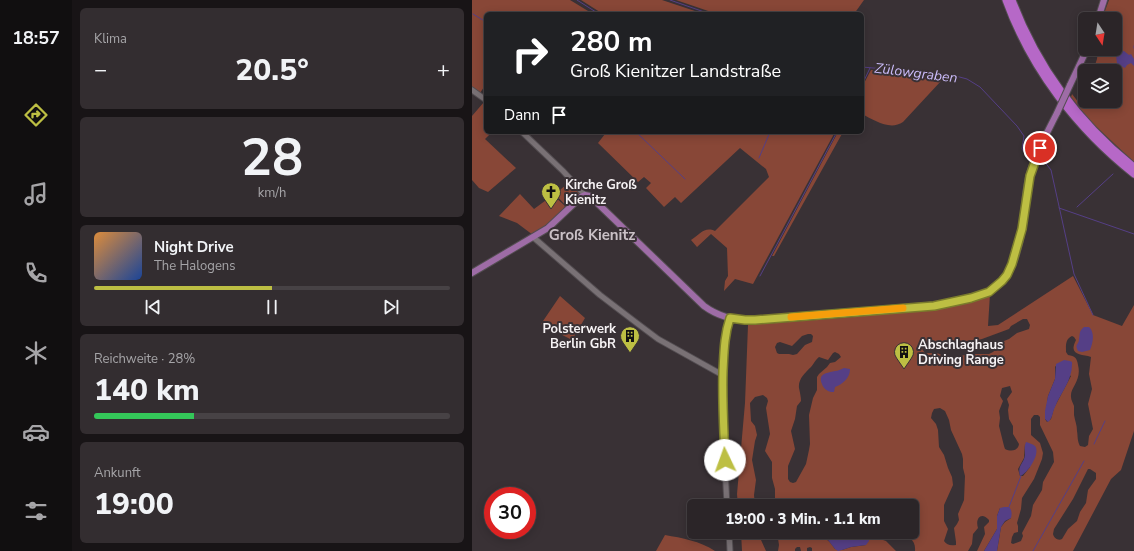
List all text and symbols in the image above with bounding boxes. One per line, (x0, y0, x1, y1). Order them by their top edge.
north arrow (1078, 12, 1122, 56)
map controls (1078, 12, 1122, 108)
text: 280 m (570, 23, 653, 61)
text: 18:57 (12, 26, 60, 50)
icon: right (504, 28, 556, 80)
text: Klima (94, 30, 127, 48)
text: 20.5° (235, 50, 309, 91)
text: − (94, 55, 107, 85)
text: + (437, 55, 450, 85)
water label: Zülowgraben (873, 58, 959, 88)
text: Groß Kienitzer Landstraße (570, 59, 781, 83)
button: layers (1078, 64, 1122, 108)
icon: directions (22, 101, 50, 129)
icon: arrive (548, 104, 570, 126)
text: Dann (504, 105, 540, 125)
text: 28 (241, 122, 303, 193)
pin (1023, 131, 1057, 165)
icon: arrive (1029, 137, 1051, 159)
place label: Kirche Groß Kienitz (565, 176, 637, 209)
icon: music (22, 180, 50, 208)
church icon: Kirche Groß Kienitz (540, 181, 562, 209)
text: km/h (258, 184, 286, 202)
district label: Groß Kienitz (549, 225, 635, 245)
text: Night Drive (154, 237, 234, 257)
text: The Halogens (154, 257, 235, 275)
icon: phone (22, 259, 50, 287)
icon: previous (142, 296, 164, 318)
icon: pause (261, 296, 283, 318)
icon: next (380, 296, 402, 318)
place label: Polsterwerk Berlin GbR (542, 320, 617, 353)
building icon: Polsterwerk Berlin GbR (619, 325, 641, 353)
place label: Abschlaghaus Driving Range (918, 336, 1004, 369)
icon: climate (22, 339, 50, 367)
building icon: Abschlaghaus Driving Range (893, 341, 915, 369)
text: Reichweite · 28% (94, 350, 195, 368)
text: 140 km (94, 370, 200, 411)
icon: car (22, 418, 50, 446)
position arrow (704, 439, 746, 481)
text: Ankunft (94, 464, 141, 482)
text: 19:00 (94, 484, 174, 525)
speed limit sign: 30 (484, 487, 536, 539)
icon: filters (22, 497, 50, 525)
text: 19:00 · 3 Min. · 1.1 km (725, 509, 881, 529)

